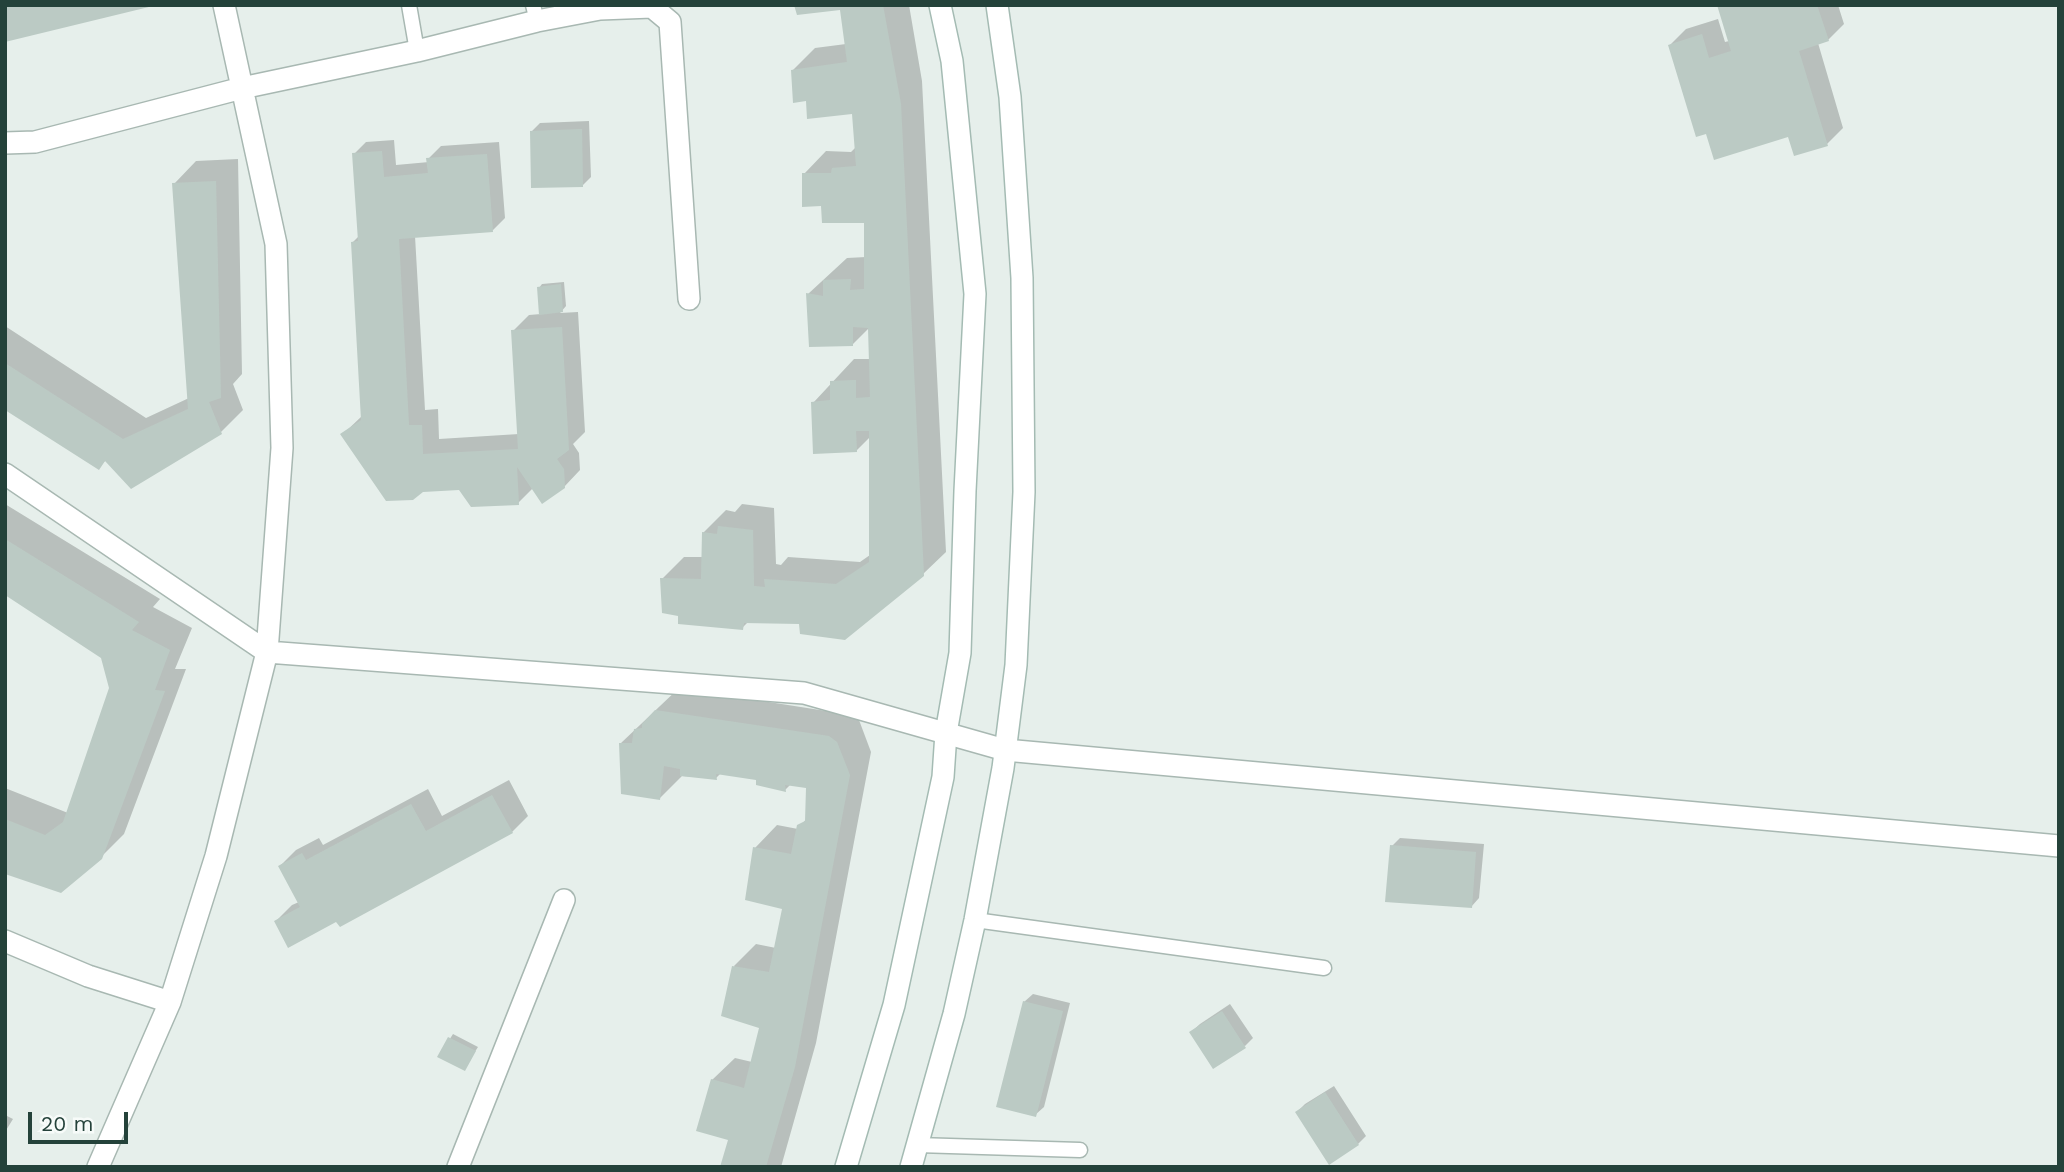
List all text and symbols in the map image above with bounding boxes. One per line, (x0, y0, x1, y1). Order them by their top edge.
scale bar (32, 1098, 131, 1142)
text: 20 m (41, 1111, 93, 1136)

